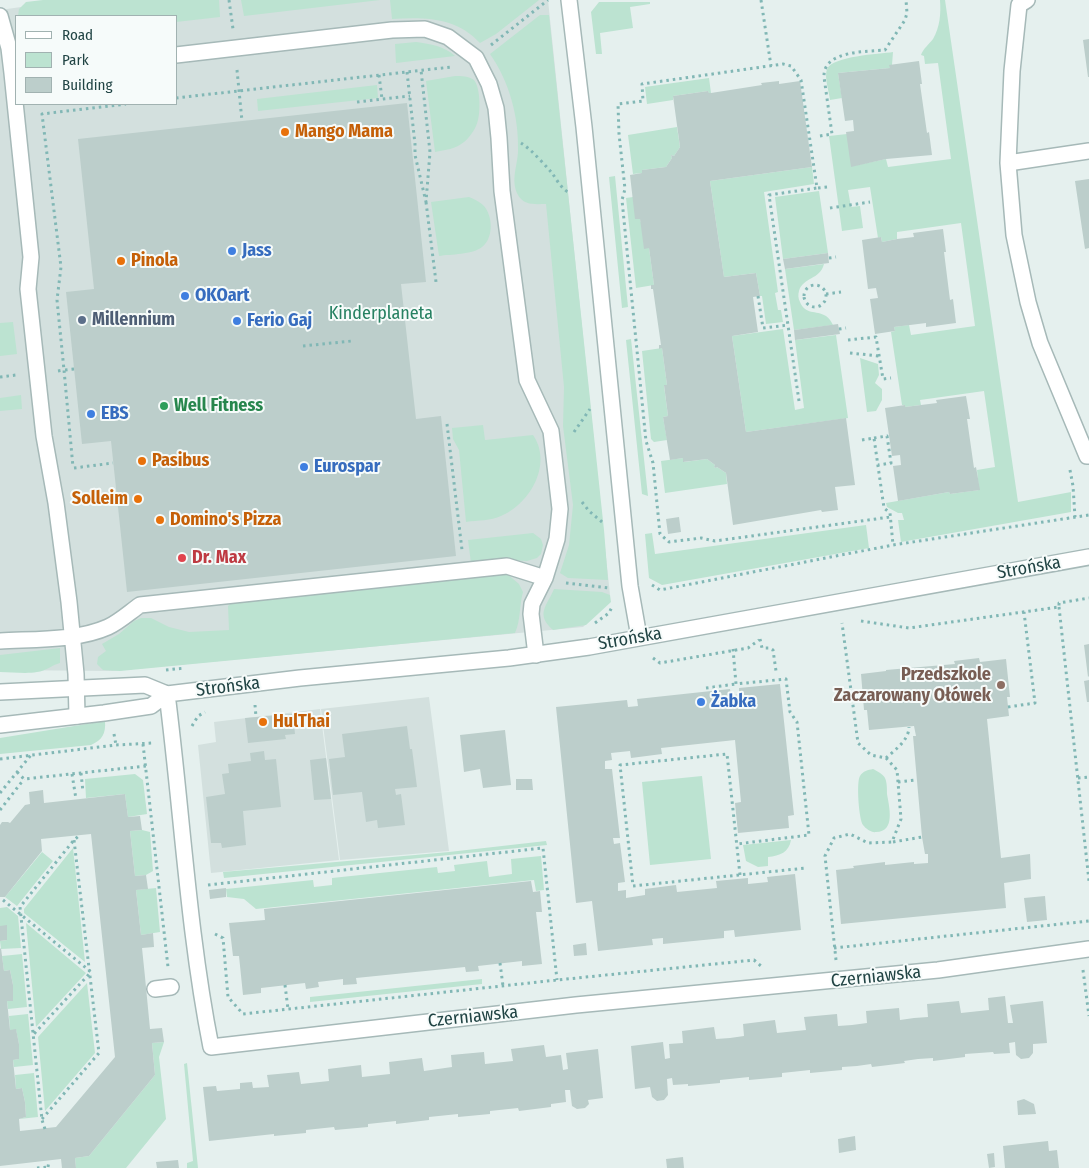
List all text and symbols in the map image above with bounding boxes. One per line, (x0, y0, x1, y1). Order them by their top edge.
legend (15, 15, 178, 105)
text: Road (62, 26, 93, 44)
text: Park (62, 51, 89, 69)
text: Building (62, 76, 113, 94)
place label: Mango Mama (295, 121, 393, 143)
marker: Mango Mama (279, 126, 291, 138)
place label: Jass (242, 240, 272, 262)
marker: Jass (226, 245, 238, 257)
place label: Pinola (131, 250, 178, 272)
marker: Pinola (115, 255, 127, 267)
place label: OKOart (195, 285, 250, 307)
marker: OKOart (179, 290, 191, 302)
park label: Kinderplaneta (329, 303, 433, 325)
place label: Millennium (92, 309, 175, 331)
place label: Ferio Gaj (247, 310, 312, 332)
marker: Millennium (76, 314, 88, 326)
marker: Ferio Gaj (231, 315, 243, 327)
place label: Well Fitness (174, 395, 263, 417)
marker: Well Fitness (158, 400, 170, 412)
place label: EBS (101, 403, 129, 425)
marker: EBS (85, 408, 97, 420)
place label: Pasibus (152, 450, 209, 472)
marker: Pasibus (136, 455, 148, 467)
place label: Eurospar (314, 456, 380, 478)
marker: Eurospar (298, 461, 310, 473)
place label: Solleim (72, 488, 128, 510)
marker: Solleim (132, 493, 144, 505)
place label: Domino's Pizza (170, 509, 281, 531)
marker: Domino's Pizza (154, 514, 166, 526)
place label: Dr. Max (192, 547, 246, 569)
marker: Dr. Max (176, 552, 188, 564)
street label: Strońska (996, 552, 1062, 584)
street label: Strońska (597, 623, 663, 655)
place label: Przedszkole Zaczarowany Ołówek (834, 664, 991, 706)
street label: Strońska (195, 672, 261, 702)
marker: Przedszkole Zaczarowany Ołówek (995, 679, 1007, 691)
place label: Żabka (711, 691, 756, 713)
marker: Żabka (695, 696, 707, 708)
place label: HulThai (273, 711, 330, 733)
marker: HulThai (257, 716, 269, 728)
street label: Czerniawska (830, 962, 922, 992)
street label: Czerniawska (427, 1002, 519, 1032)

